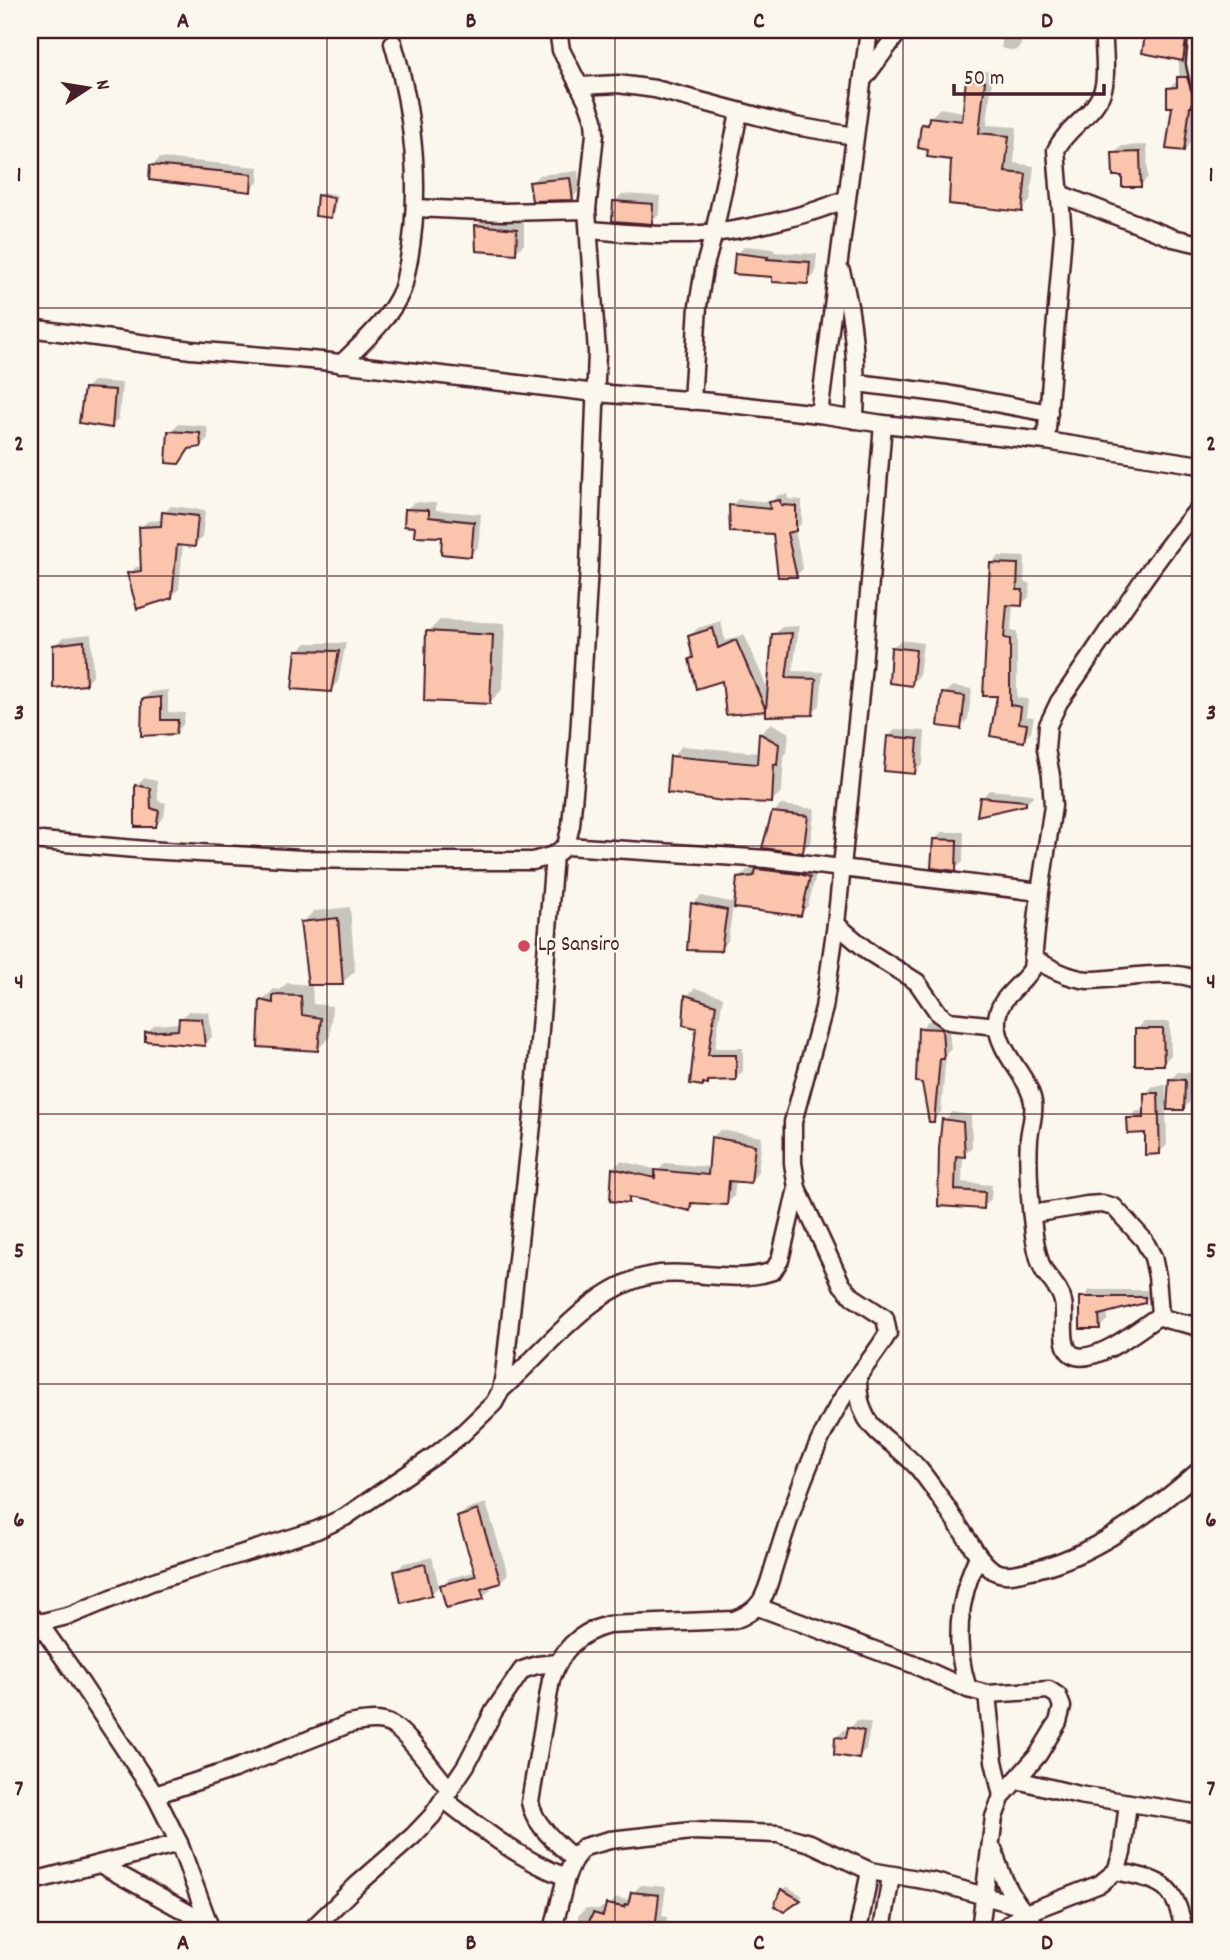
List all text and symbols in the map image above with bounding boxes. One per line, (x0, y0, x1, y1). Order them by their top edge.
text: A (177, 6, 189, 39)
text: B (466, 6, 477, 39)
text: C (753, 6, 765, 39)
text: D (1041, 6, 1053, 39)
north arrow (52, 52, 122, 122)
scale bar (954, 52, 1104, 96)
text: 50 m (964, 65, 1004, 95)
text: N (87, 78, 115, 93)
text: 1 (16, 160, 22, 193)
text: 1 (1208, 160, 1214, 193)
text: 2 (14, 429, 24, 462)
text: 2 (1206, 429, 1216, 462)
text: 3 (14, 698, 24, 731)
text: 3 (1206, 698, 1216, 731)
place label: Lp Sansiro (538, 931, 620, 961)
marker: Lp Sansiro (516, 938, 532, 954)
text: 4 (14, 967, 24, 1000)
text: 4 (1206, 967, 1216, 1000)
text: 5 (14, 1236, 24, 1269)
text: 5 (1206, 1236, 1216, 1269)
text: 6 (13, 1505, 25, 1538)
text: 6 (1205, 1505, 1217, 1538)
text: 7 (15, 1774, 24, 1807)
text: 7 (1207, 1774, 1216, 1807)
text: A (177, 1928, 189, 1960)
text: B (466, 1928, 477, 1960)
text: C (753, 1928, 765, 1960)
text: D (1041, 1928, 1053, 1960)

